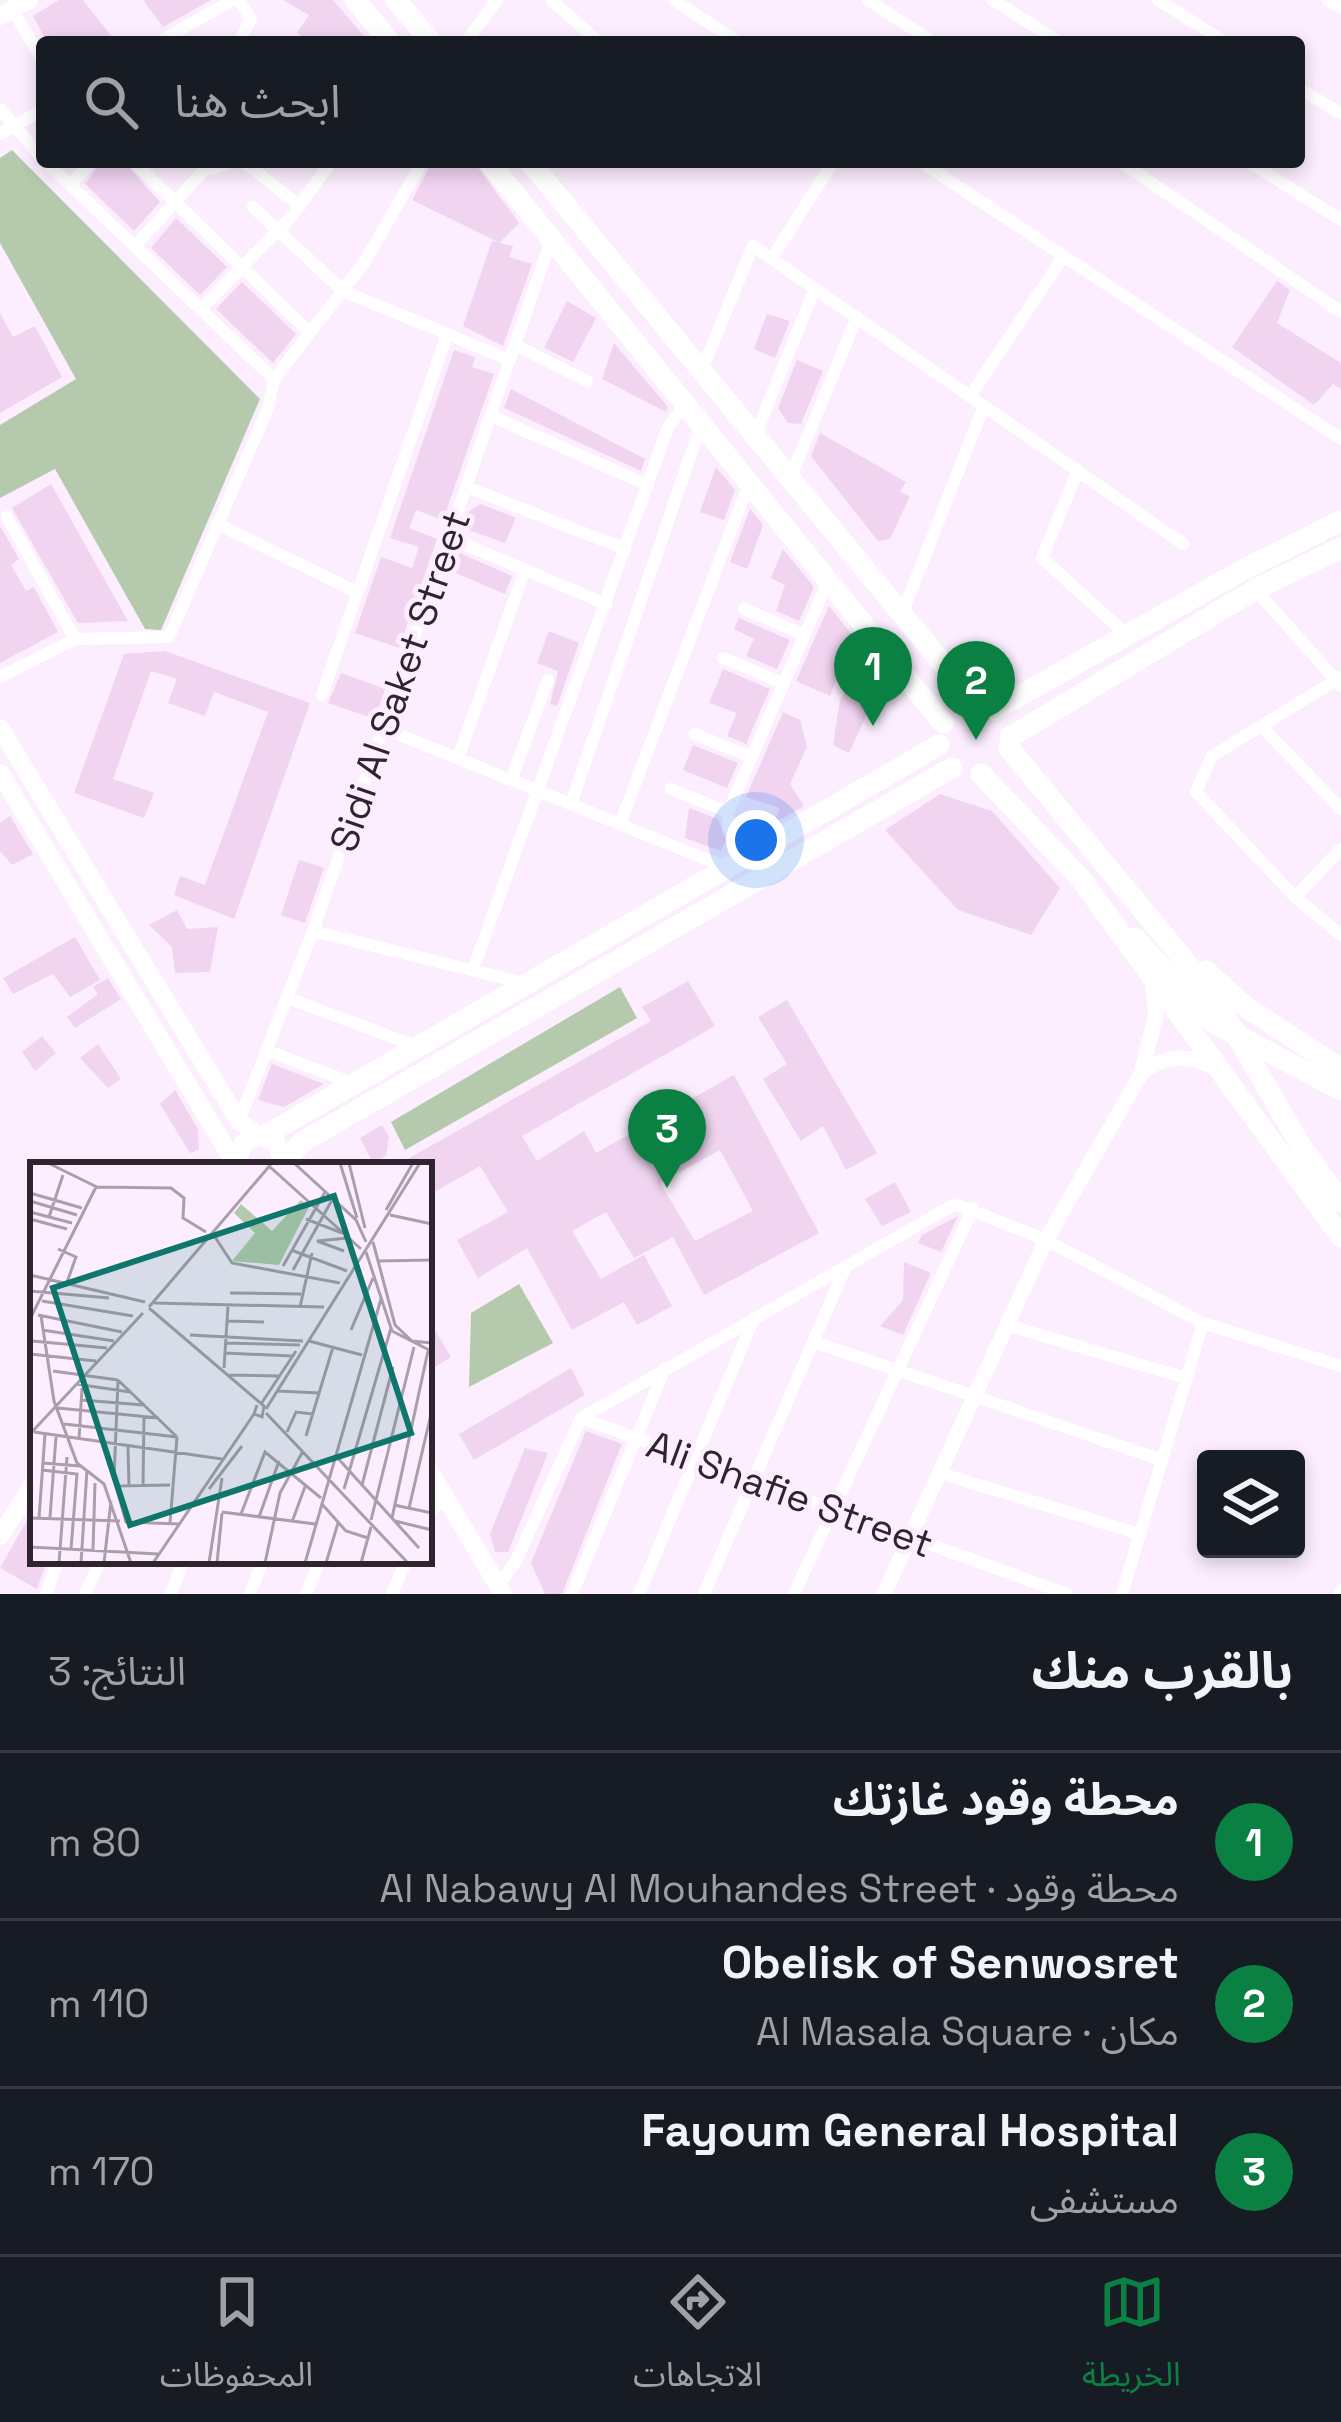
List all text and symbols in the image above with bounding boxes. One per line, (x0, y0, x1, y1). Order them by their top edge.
search box (36, 36, 1305, 168)
icon: search (78, 69, 144, 135)
text: ابحث هنا (174, 73, 341, 130)
street label: Sidi Al Saket Street (319, 504, 481, 858)
pin: 1 (834, 627, 912, 726)
pin: 2 (937, 641, 1015, 740)
your location (726, 810, 786, 870)
pin: 3 (628, 1089, 706, 1188)
inset map (30, 1162, 432, 1564)
street label: Ali Shafie Street (640, 1420, 940, 1568)
map controls (1197, 1450, 1305, 1558)
button: layers (1197, 1450, 1305, 1558)
text: بالقرب منك (1031, 1638, 1293, 1703)
text: النتائج: 3 (48, 1647, 186, 1696)
text: محطة وقود غازتك (833, 1771, 1179, 1828)
text: 80 m (48, 1818, 141, 1867)
text: 1 (1245, 1818, 1263, 1867)
text: محطة وقود · Al Nabawy Al Mouhandes Street (380, 1864, 1179, 1913)
text: Obelisk of Senwosret (722, 1934, 1179, 1991)
text: 110 m (48, 1979, 149, 2028)
text: 2 (1242, 1979, 1266, 2028)
text: مكان · Al Masala Square (756, 2007, 1179, 2056)
text: Fayoum General Hospital (641, 2102, 1179, 2159)
text: 170 m (48, 2147, 155, 2196)
text: 3 (1242, 2147, 1266, 2196)
text: مستشفى (1030, 2175, 1179, 2224)
tab: المحفوظات (160, 2269, 313, 2410)
tab: الاتجاهات (633, 2269, 762, 2410)
tab: الخريطة (1082, 2269, 1181, 2410)

